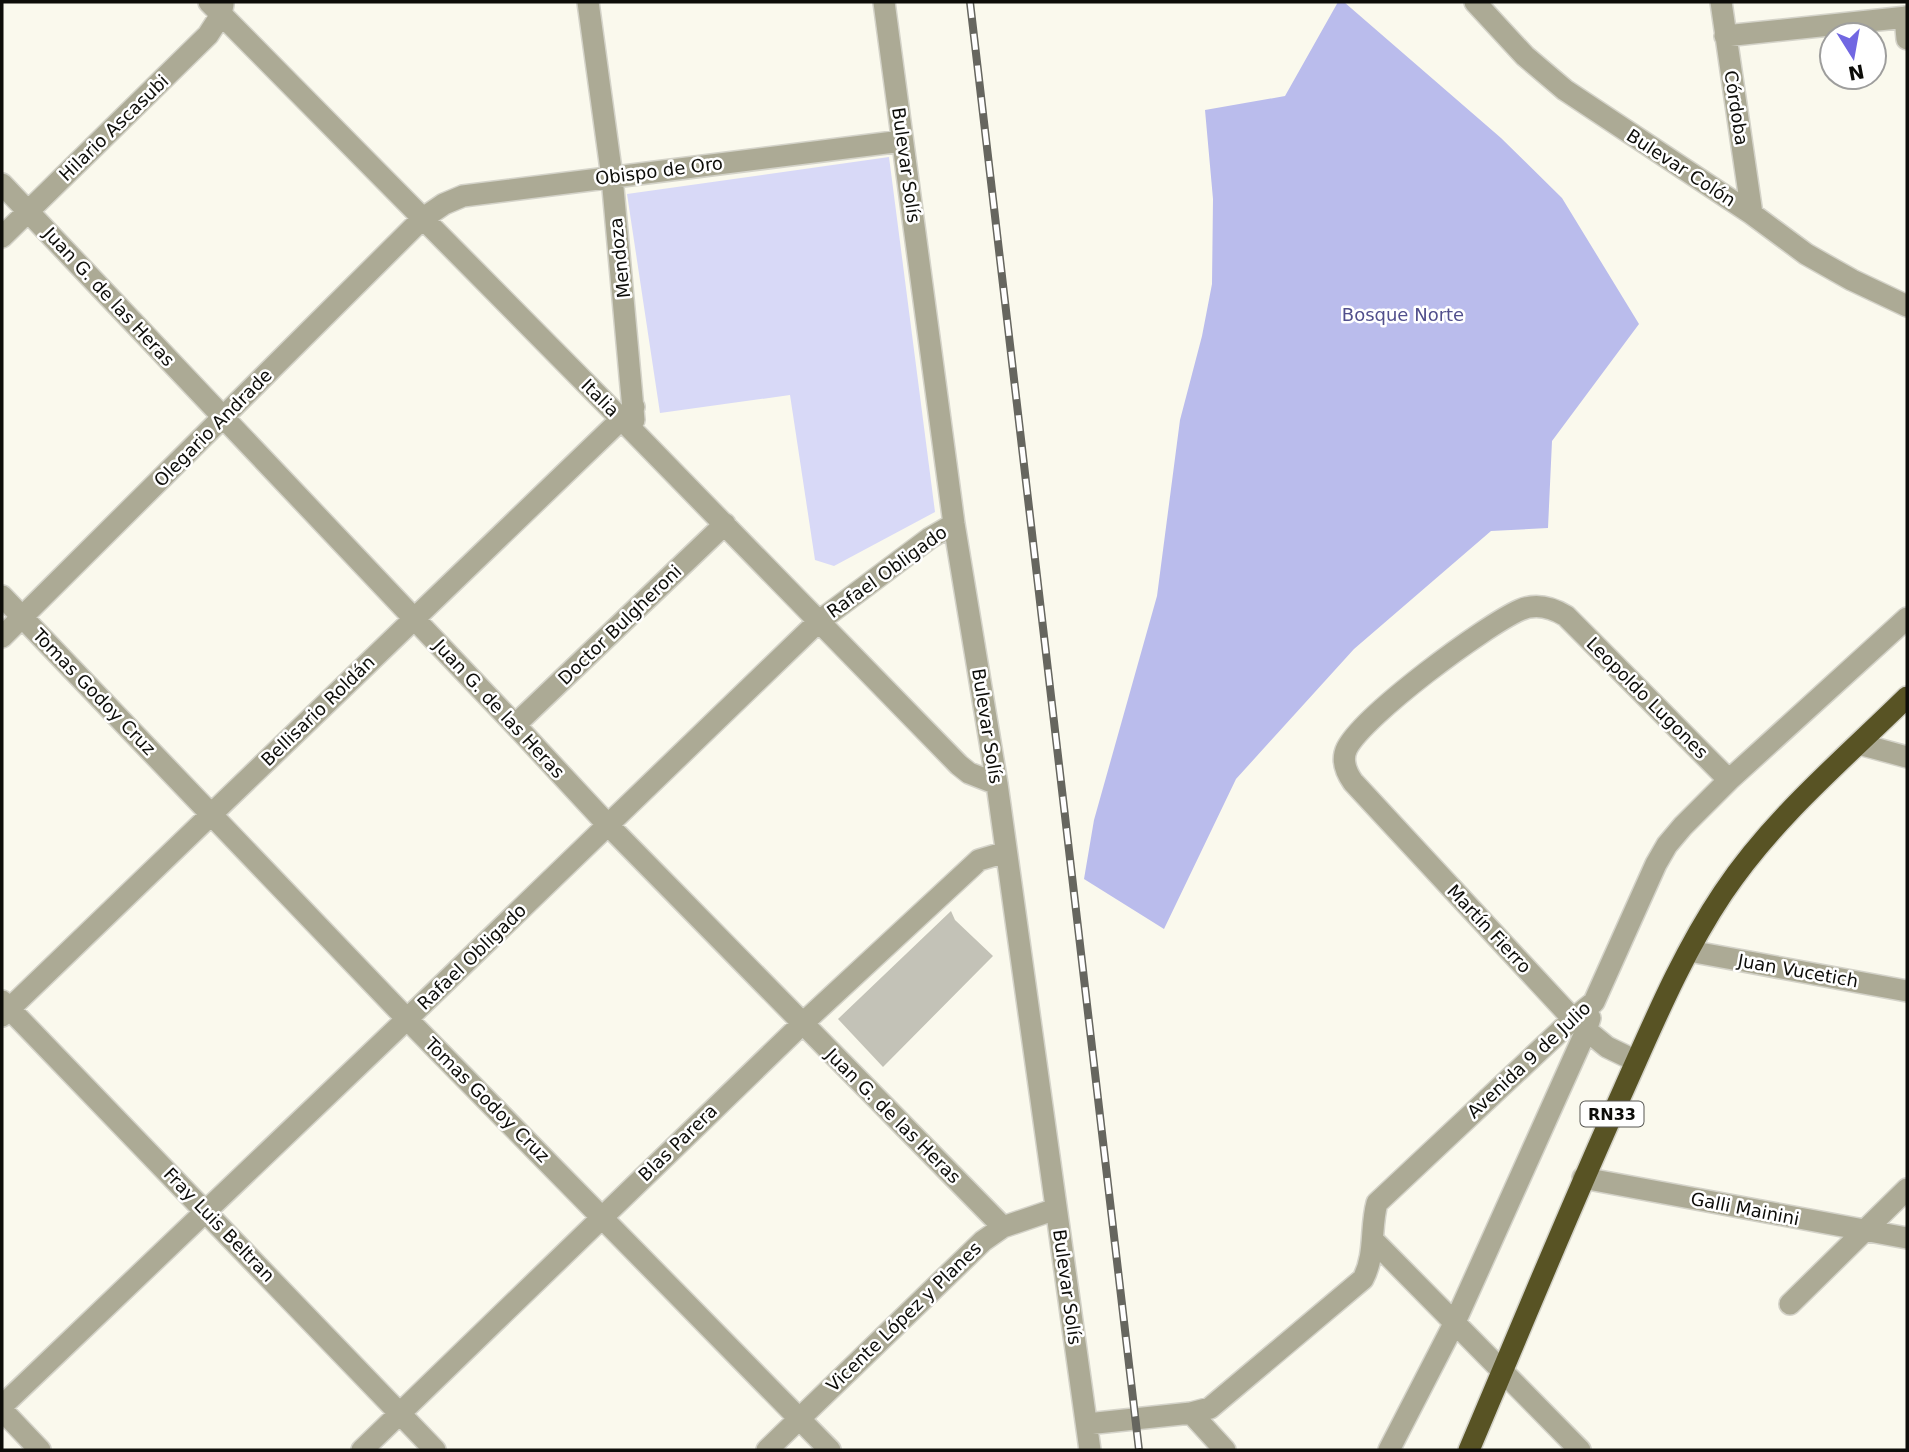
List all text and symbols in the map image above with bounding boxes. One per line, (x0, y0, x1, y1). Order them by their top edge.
north arrow (1818, 21, 1888, 91)
text: N (1846, 60, 1866, 85)
street label: Córdoba (1720, 69, 1753, 147)
street label: Hilario Ascasubi (55, 70, 173, 185)
street label: Bulevar Solís (888, 106, 925, 224)
street label: Bulevar Colón (1623, 125, 1740, 211)
street label: Obispo de Oro (594, 152, 724, 189)
street label: Mendoza (605, 217, 634, 299)
street label: Juan G. de las Heras (39, 222, 179, 370)
park label: Bosque Norte (1342, 304, 1464, 325)
street label: Olegario Andrade (149, 364, 276, 491)
street label: Italia (577, 375, 623, 421)
street label: Rafael Obligado (823, 521, 951, 622)
street label: Doctor Bulgheroni (554, 560, 686, 689)
street label: Tomas Godoy Cruz (28, 623, 160, 759)
street label: Leopoldo Lugones (1582, 633, 1712, 763)
street label: Juan G. de las Heras (429, 634, 569, 782)
street label: Bellisario Roldán (257, 651, 379, 770)
street label: Bulevar Solís (968, 667, 1007, 785)
street label: Martín Fierro (1443, 880, 1536, 977)
street label: Rafael Obligado (413, 899, 530, 1014)
street label: Juan Vucetich (1735, 949, 1860, 991)
street label: Avenida 9 de Julio (1463, 997, 1595, 1122)
street label: Tomas Godoy Cruz (420, 1032, 554, 1166)
street label: Juan G. de las Heras (821, 1043, 965, 1187)
street label: Blas Parera (634, 1100, 721, 1185)
road number: RN33 (1580, 1102, 1644, 1126)
street label: Fray Luis Beltran (160, 1163, 279, 1286)
street label: Galli Mainini (1689, 1188, 1801, 1229)
street label: Bulevar Solís (1049, 1228, 1086, 1346)
street label: Vicente López y Planes (822, 1237, 985, 1396)

